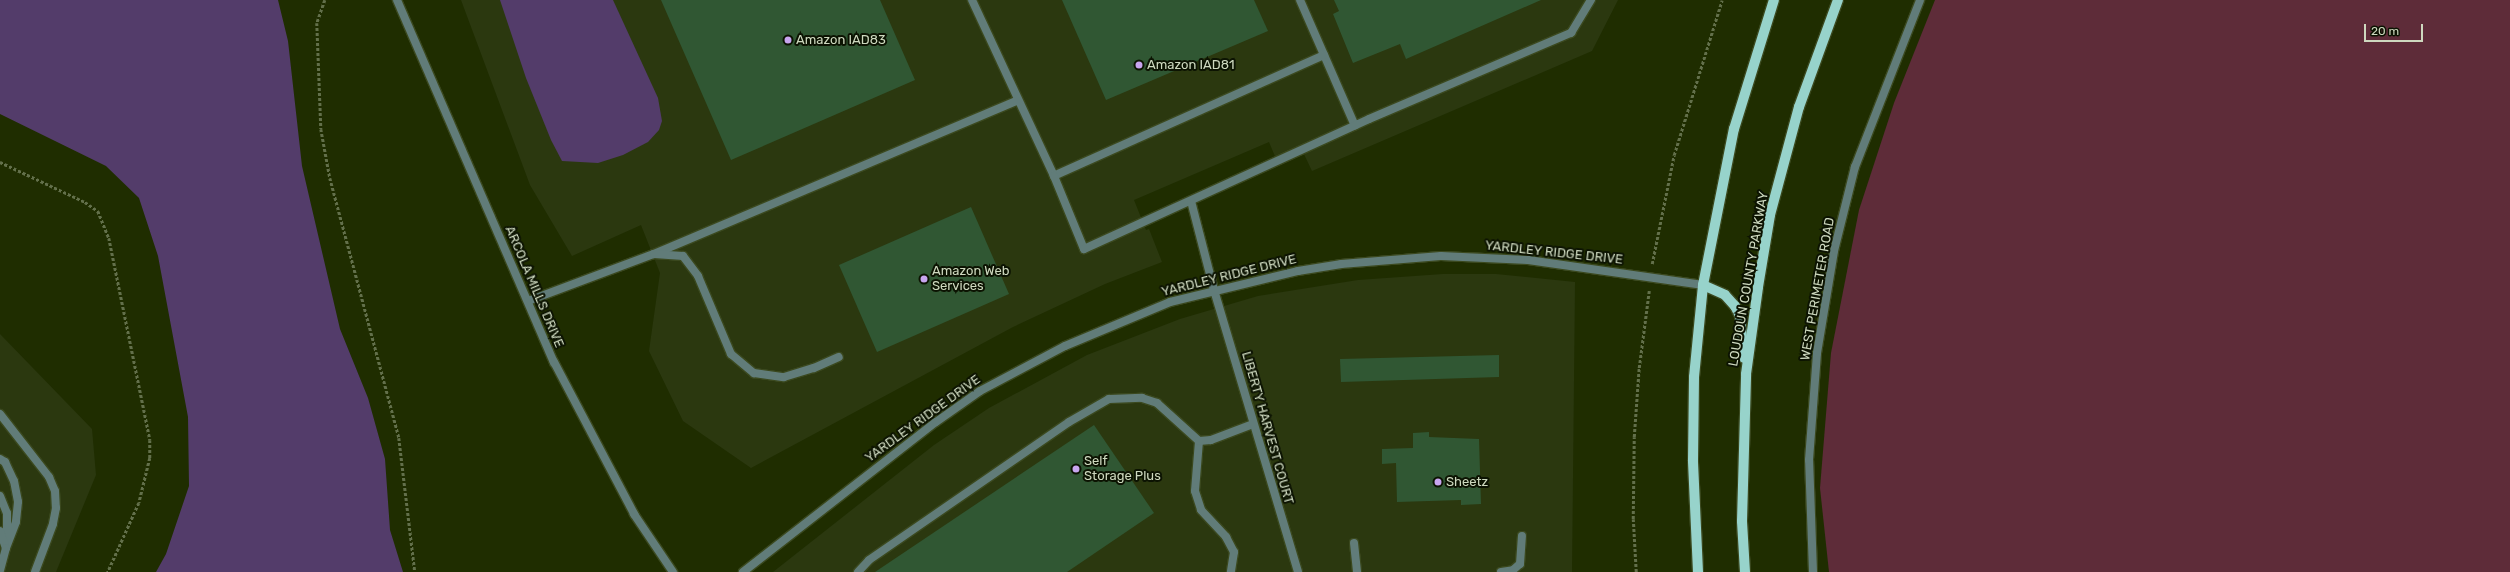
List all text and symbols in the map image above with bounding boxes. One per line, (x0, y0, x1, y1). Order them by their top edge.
scale bar (2366, 16, 2425, 42)
text: 20 m (2371, 24, 2399, 38)
place label: Amazon IAD83 (796, 32, 886, 48)
marker: Amazon IAD83 (783, 35, 793, 45)
place label: Amazon IAD81 (1147, 57, 1235, 73)
marker: Amazon IAD81 (1134, 60, 1144, 70)
street label: LOUDOUN COUNTY PARKWAY (1726, 190, 1772, 368)
street label: WEST PERIMETER ROAD (1798, 216, 1838, 362)
street label: ARCOLA MILLS DRIVE (501, 224, 567, 350)
street label: YARDLEY RIDGE DRIVE (1484, 238, 1624, 268)
street label: YARDLEY RIDGE DRIVE (1160, 252, 1298, 300)
place label: Amazon Web Services (932, 264, 1010, 295)
marker: Amazon Web Services (919, 274, 929, 284)
street label: LIBERTY HARVEST COURT (1238, 350, 1296, 506)
street label: YARDLEY RIDGE DRIVE (862, 372, 984, 466)
place label: Self Storage Plus (1084, 454, 1161, 485)
marker: Self Storage Plus (1071, 464, 1081, 474)
place label: Sheetz (1446, 474, 1488, 490)
marker: Sheetz (1433, 477, 1443, 487)

